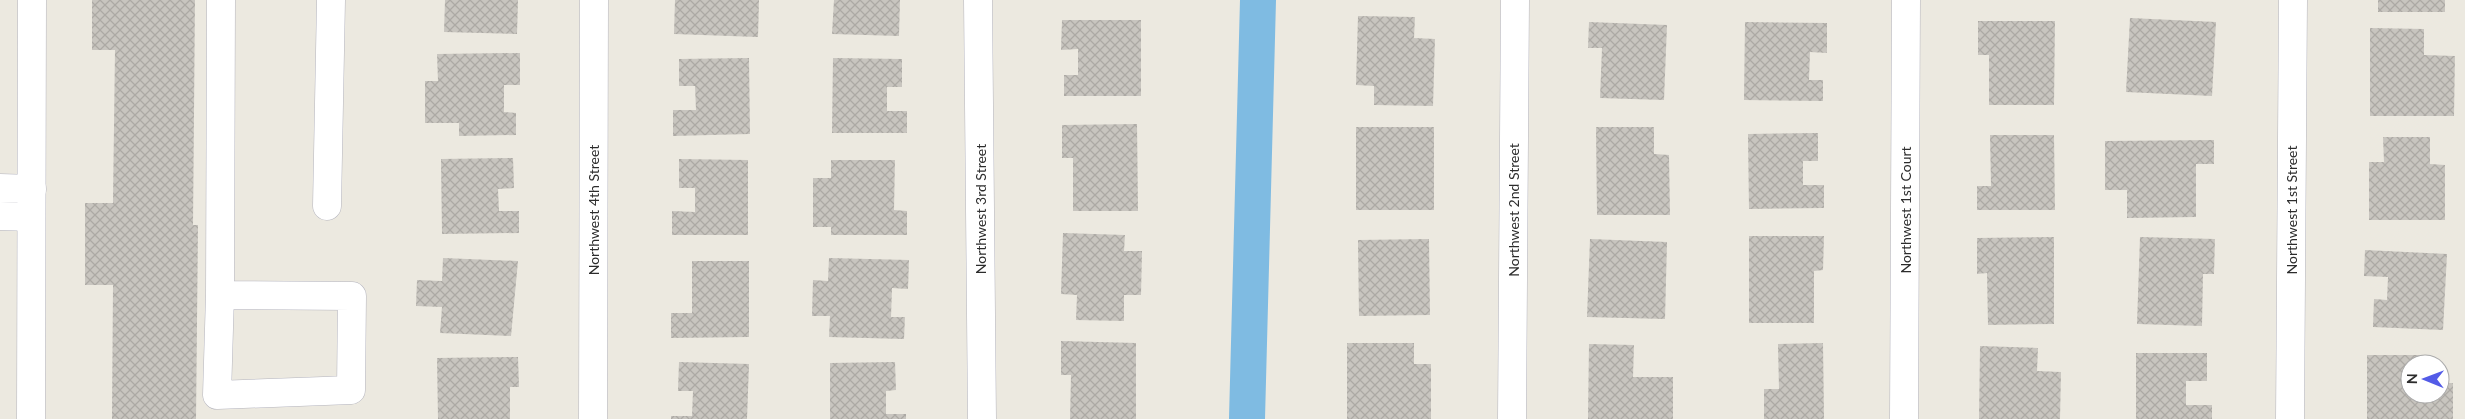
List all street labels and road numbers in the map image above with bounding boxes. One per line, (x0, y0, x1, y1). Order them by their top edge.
street label: Northwest 2nd Street (1505, 143, 1522, 277)
street label: Northwest 3rd Street (972, 144, 989, 274)
street label: Northwest 4th Street (585, 145, 602, 275)
street label: Northwest 1st Court (1897, 146, 1914, 274)
street label: Northwest 1st Street (2283, 146, 2300, 274)

